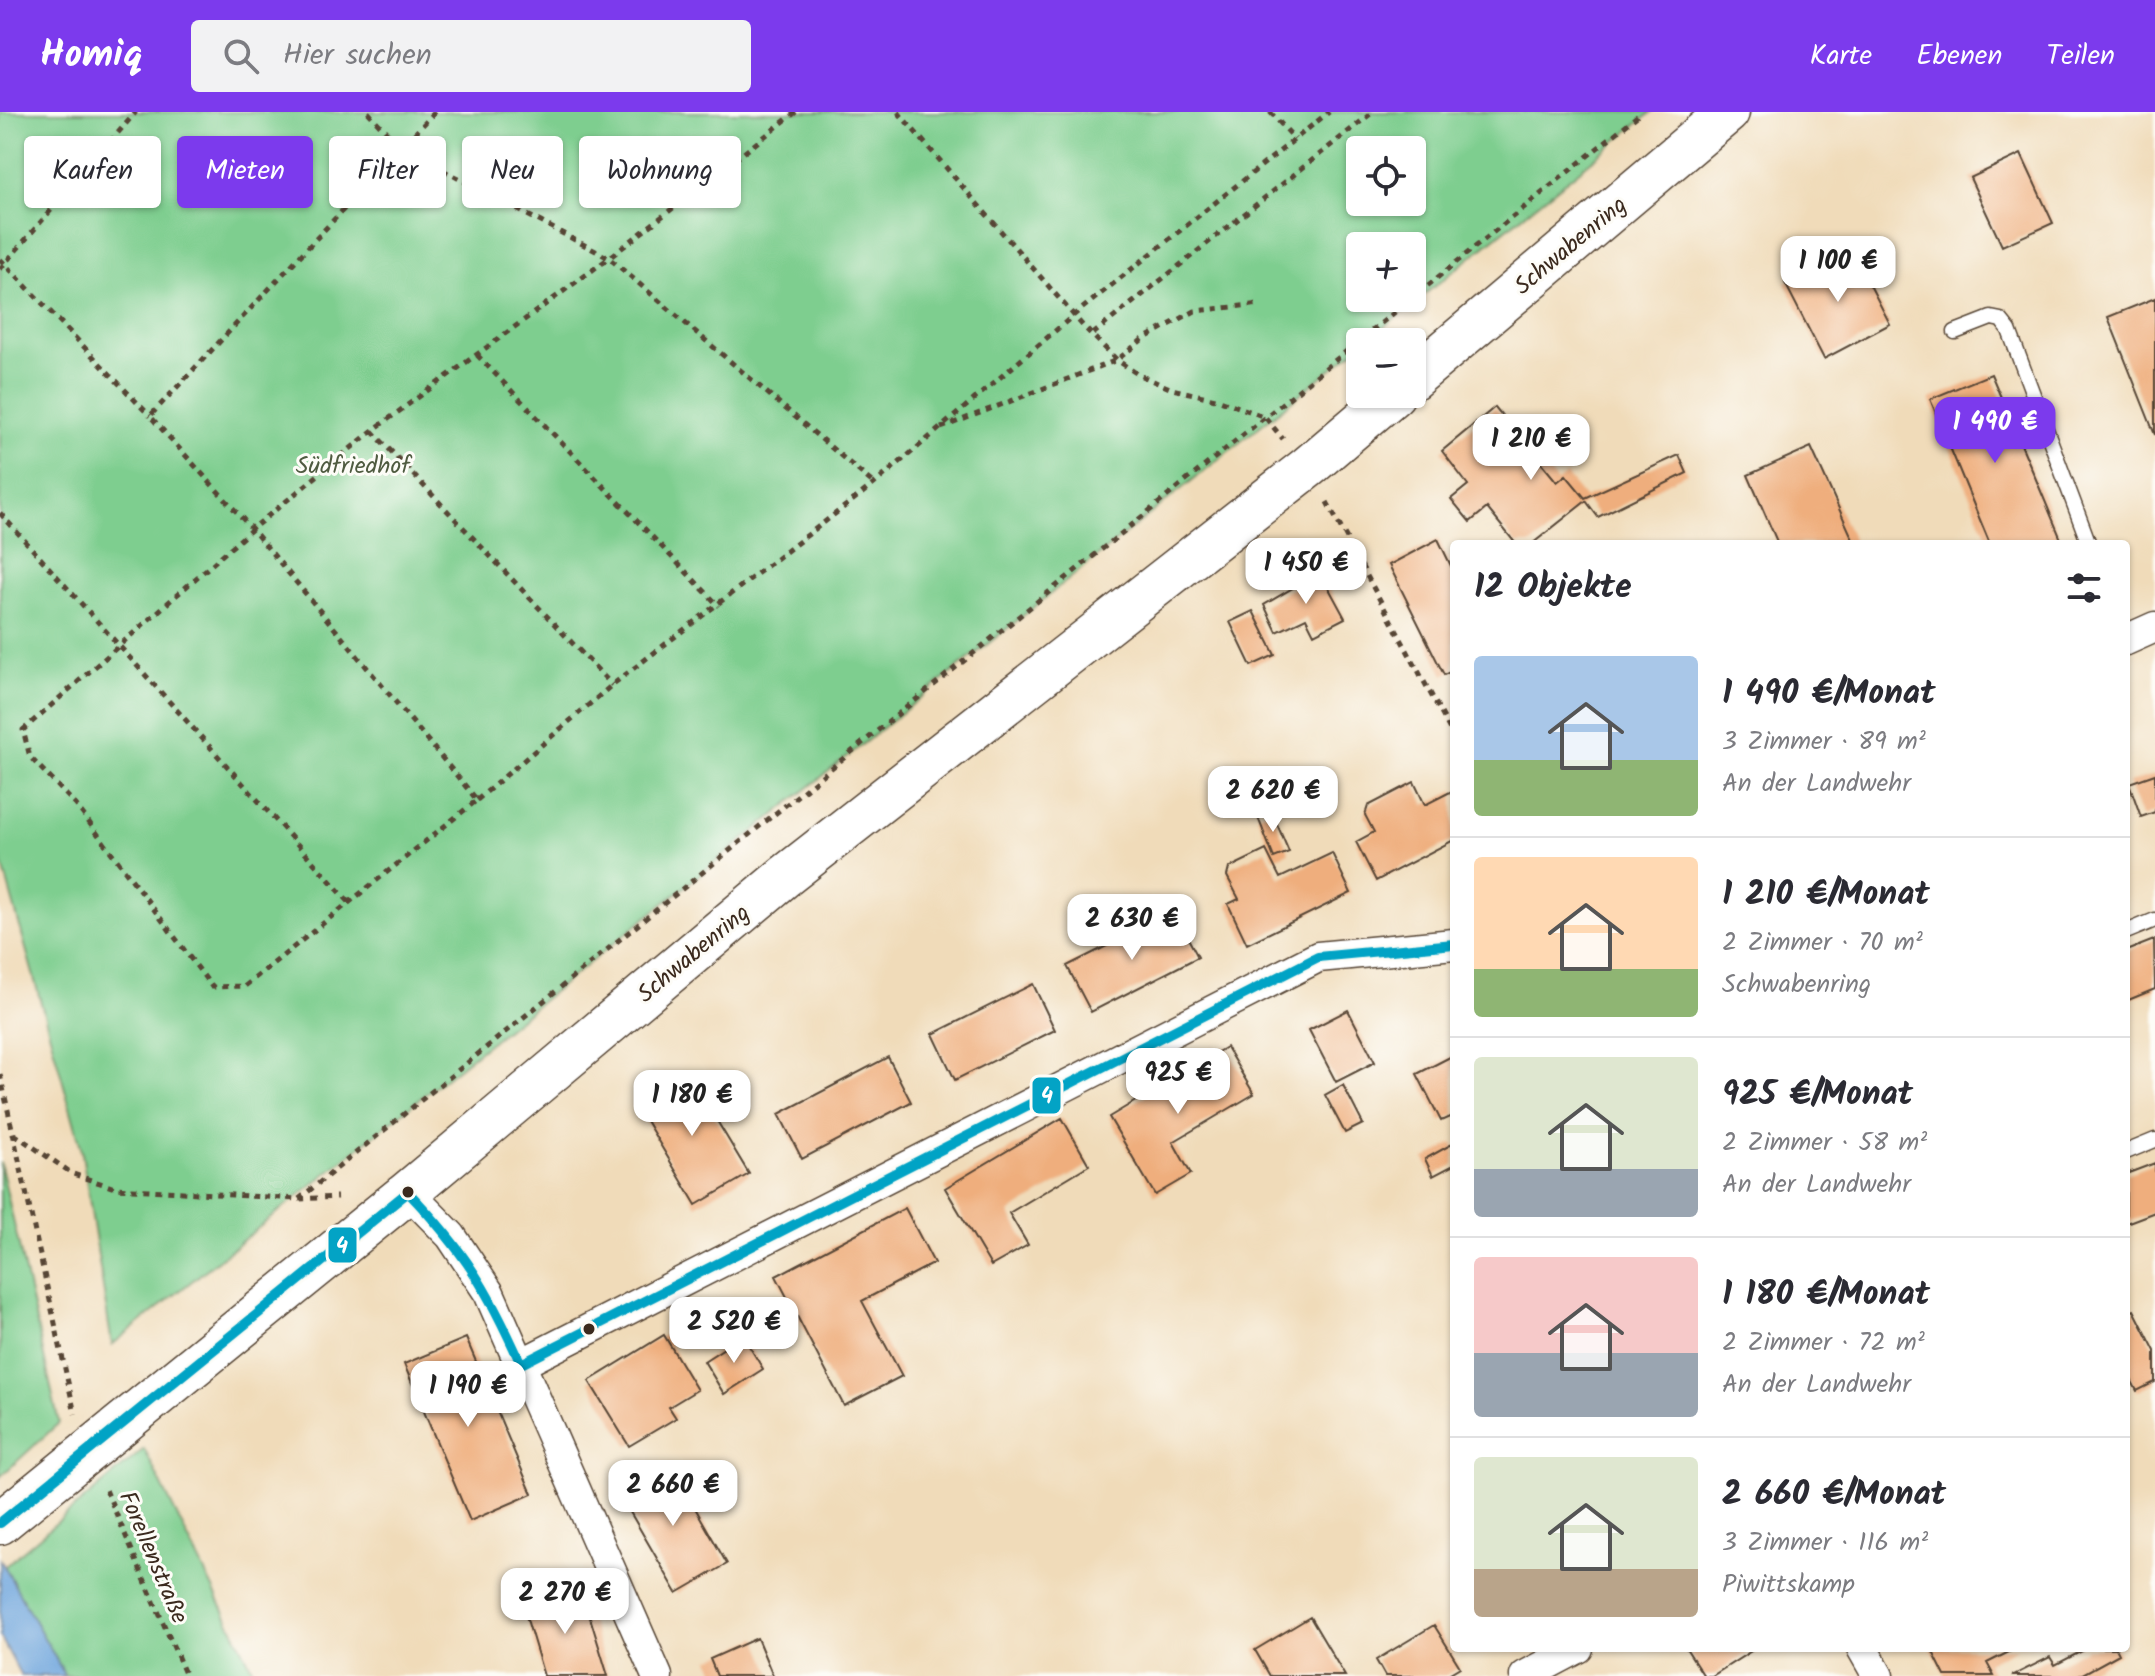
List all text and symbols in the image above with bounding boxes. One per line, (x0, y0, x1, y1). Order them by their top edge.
search box (191, 20, 751, 92)
text: Homiq (40, 26, 143, 86)
text: Hier suchen (283, 32, 432, 80)
icon: search (219, 34, 263, 78)
text: Karte (1810, 34, 1872, 79)
text: Ebenen (1916, 34, 2002, 79)
text: Teilen (2046, 34, 2115, 79)
chip: Kaufen (24, 136, 161, 208)
chip: Mieten (177, 136, 313, 208)
chip: Filter (329, 136, 446, 208)
chip: Neu (462, 136, 563, 208)
chip: Wohnung (579, 136, 741, 208)
map controls (1346, 136, 1426, 408)
button: locate (1346, 136, 1426, 216)
street label: Schwabenring (1506, 187, 1636, 305)
button: + (1346, 232, 1426, 312)
pin: 1 100 € (1764, 236, 1912, 304)
text: 1 100 € (1799, 241, 1877, 283)
button: − (1346, 328, 1426, 408)
pin: 1 490 € (1921, 397, 2069, 465)
text: 1 490 € (1952, 402, 2038, 444)
pin: 1 210 € (1457, 414, 1605, 482)
text: 1 210 € (1491, 419, 1571, 461)
park label: Südfriedhof (296, 447, 413, 486)
pin: 1 450 € (1232, 538, 1380, 606)
text: 1 450 € (1263, 543, 1349, 585)
text: 12 Objekte (1474, 561, 1632, 615)
icon: filters (2062, 566, 2106, 610)
text: 1 490 €/Monat (1722, 667, 1936, 721)
icon: home (1538, 688, 1634, 784)
text: 3 Zimmer · 89 m² (1722, 721, 1926, 763)
text: An der Landwehr (1722, 763, 1911, 805)
pin: 2 620 € (1199, 766, 1347, 834)
text: 2 620 € (1226, 771, 1320, 813)
text: 1 210 €/Monat (1722, 868, 1930, 922)
icon: home (1538, 889, 1634, 985)
pin: 2 630 € (1058, 894, 1206, 962)
street label: Schwabenring (629, 895, 759, 1013)
text: 2 630 € (1085, 899, 1179, 941)
text: 2 Zimmer · 70 m² (1722, 922, 1923, 964)
text: Schwabenring (1722, 964, 1871, 1006)
pin: 925 € (1122, 1048, 1234, 1116)
text: 925 € (1144, 1053, 1212, 1095)
text: 925 €/Monat (1722, 1068, 1913, 1122)
pin: 1 180 € (618, 1070, 766, 1138)
text: 1 180 € (652, 1075, 732, 1117)
line badge: 4 (1031, 1076, 1062, 1115)
text: 4 (1041, 1080, 1053, 1115)
icon: home (1538, 1089, 1634, 1185)
text: 2 Zimmer · 58 m² (1722, 1122, 1927, 1164)
text: An der Landwehr (1722, 1164, 1911, 1206)
unlabelled marker (400, 1184, 416, 1200)
line badge: 4 (327, 1226, 358, 1264)
text: 4 (336, 1230, 348, 1265)
text: 1 180 €/Monat (1722, 1268, 1930, 1322)
icon: home (1538, 1289, 1634, 1385)
pin: 2 520 € (660, 1297, 808, 1365)
text: 2 520 € (687, 1302, 781, 1344)
unlabelled marker (581, 1321, 597, 1337)
text: 2 Zimmer · 72 m² (1722, 1322, 1925, 1364)
pin: 1 190 € (394, 1361, 542, 1429)
text: An der Landwehr (1722, 1364, 1911, 1406)
text: 1 190 € (429, 1366, 507, 1408)
pin: 2 660 € (599, 1460, 747, 1528)
text: 2 660 € (626, 1465, 720, 1507)
text: 2 660 €/Monat (1722, 1468, 1946, 1522)
street label: Forellenstraße (107, 1485, 198, 1630)
icon: home (1538, 1489, 1634, 1585)
text: 3 Zimmer · 116 m² (1722, 1522, 1928, 1564)
text: Piwittskamp (1722, 1564, 1855, 1606)
pin: 2 270 € (491, 1568, 639, 1636)
text: 2 270 € (519, 1573, 611, 1615)

